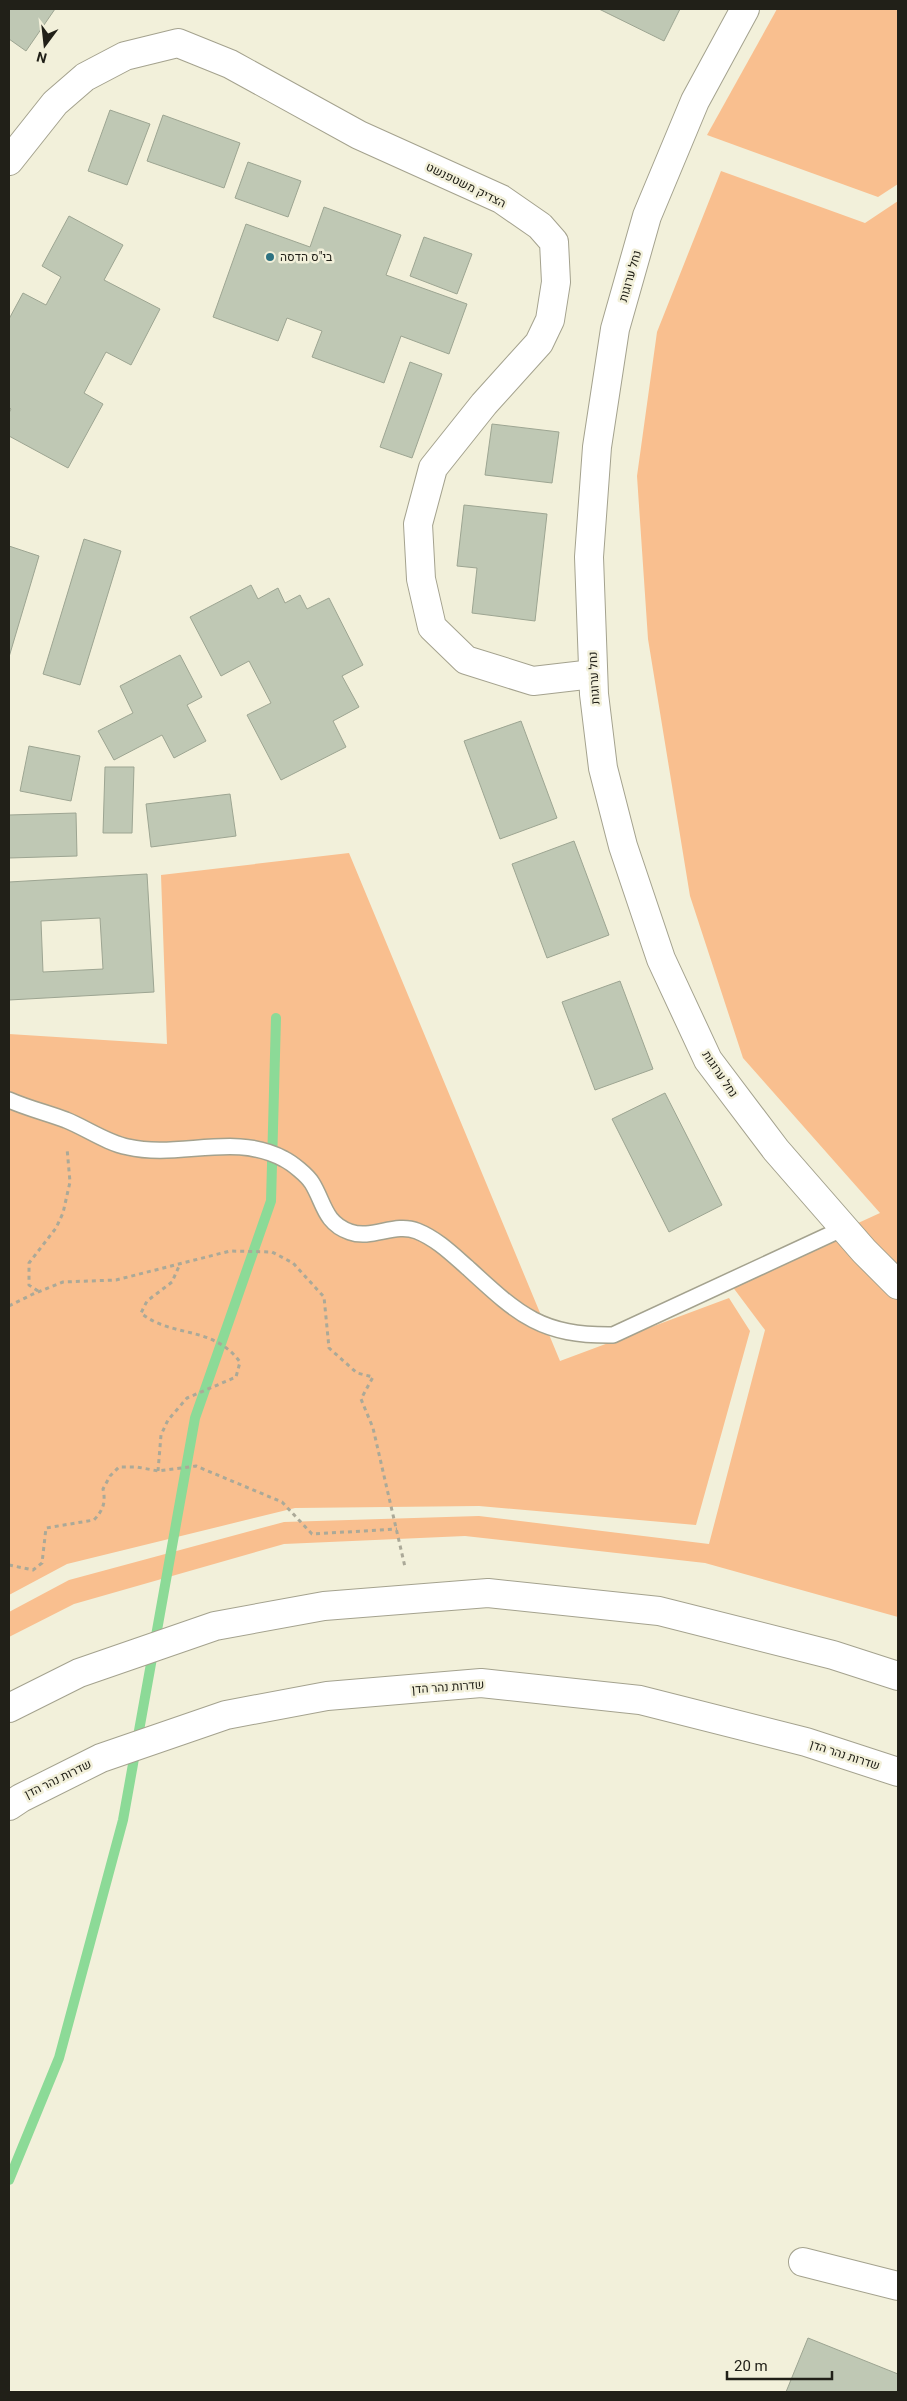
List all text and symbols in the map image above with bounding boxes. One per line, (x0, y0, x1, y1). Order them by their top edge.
north arrow (20, 20, 70, 70)
text: N (35, 49, 48, 67)
street label: הצדיק משטפנשט (424, 160, 508, 210)
street label: נחל ערוגות (616, 249, 644, 303)
place label: בי"ס הדסה (280, 250, 333, 264)
marker: בי"ס הדסה (264, 251, 276, 263)
street label: נחל ערוגות (586, 651, 602, 705)
street label: נחל ערוגות (699, 1048, 741, 1100)
street label: שדרות נהר הדן (411, 1677, 485, 1697)
street label: שדרות נהר הדן (808, 1737, 882, 1773)
street label: שדרות נהר הדן (22, 1757, 94, 1801)
scale bar (727, 2348, 832, 2380)
text: 20 m (734, 2357, 768, 2375)

